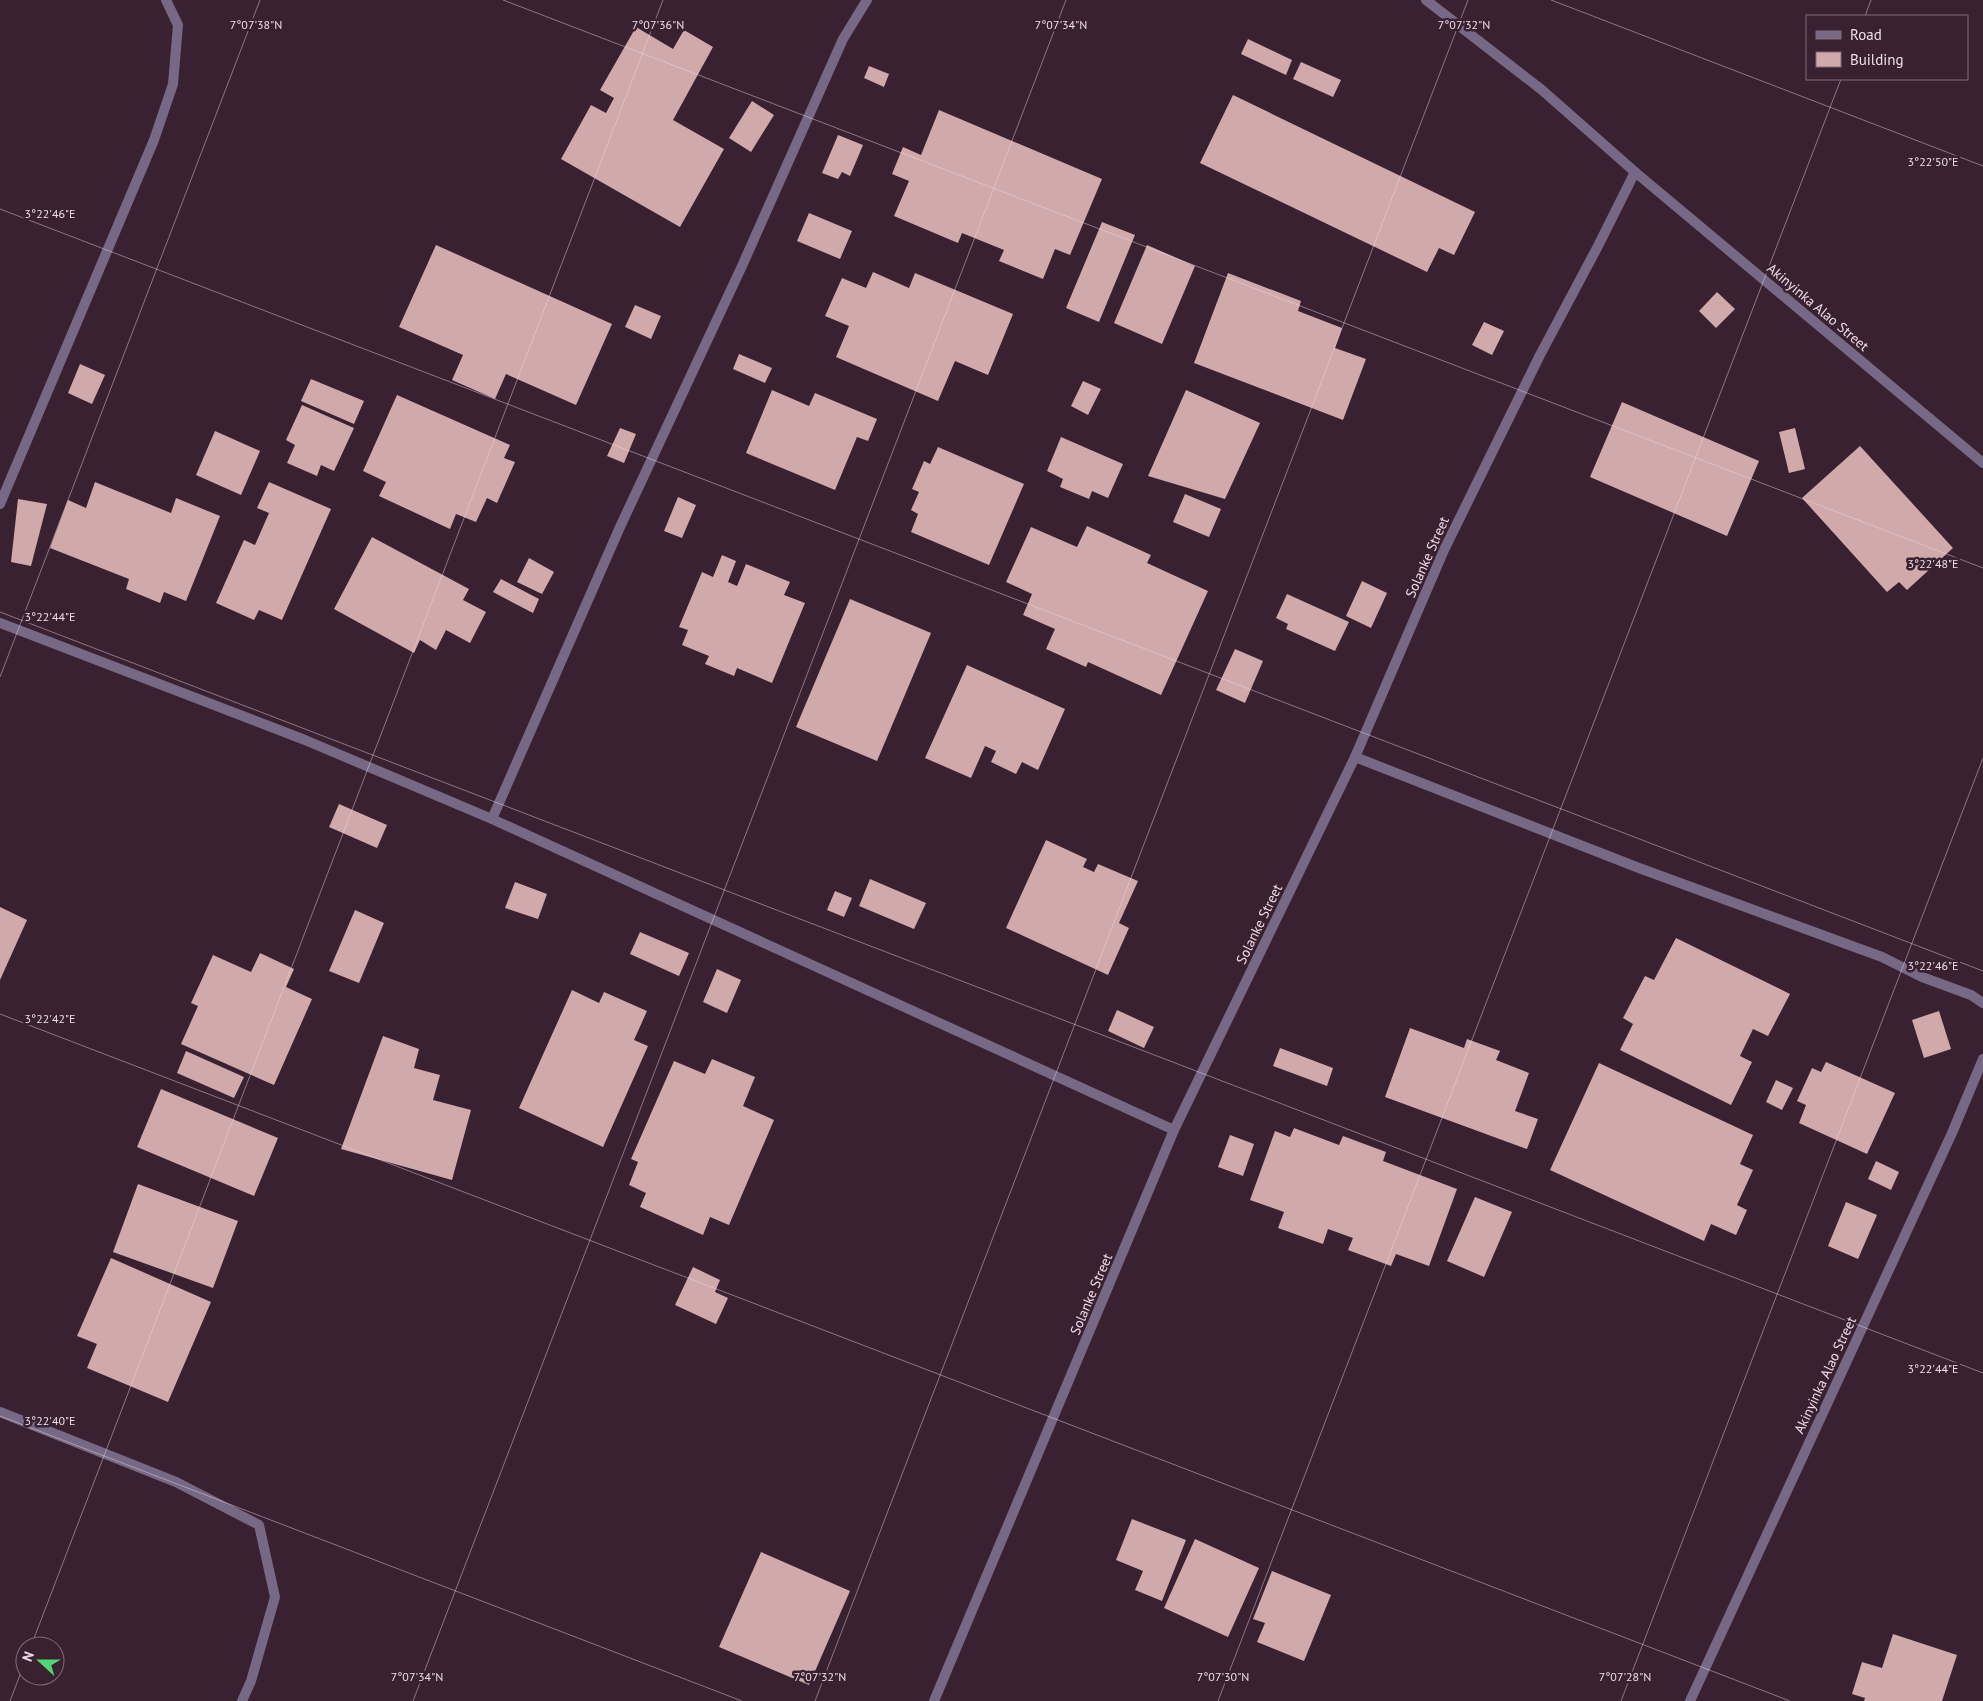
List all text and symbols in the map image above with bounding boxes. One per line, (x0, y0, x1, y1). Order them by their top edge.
legend (1806, 15, 1968, 80)
text: 7°07'38"N (230, 17, 282, 32)
text: 7°07'36"N (632, 17, 684, 32)
text: 7°07'34"N (1035, 17, 1087, 32)
text: 7°07'32"N (1438, 17, 1490, 32)
text: Road (1850, 25, 1882, 44)
text: Building (1850, 50, 1904, 69)
text: 3°22'50"E (1908, 154, 1958, 169)
text: 3°22'46"E (25, 206, 75, 221)
street label: Akinyinka Alao Street (1763, 259, 1873, 355)
street label: Solanke Street (1401, 513, 1453, 600)
text: 3°22'48"E (1908, 556, 1958, 571)
text: 3°22'44"E (25, 609, 75, 624)
street label: Solanke Street (1232, 881, 1286, 967)
text: 3°22'46"E (1908, 958, 1958, 973)
text: 3°22'42"E (25, 1011, 75, 1026)
street label: Solanke Street (1066, 1250, 1116, 1337)
street label: Akinyinka Alao Street (1790, 1313, 1860, 1437)
text: 3°22'44"E (1908, 1361, 1958, 1376)
text: 3°22'40"E (25, 1413, 75, 1428)
north arrow (15, 1636, 65, 1686)
text: N (18, 1649, 38, 1664)
text: 7°07'34"N (391, 1669, 443, 1684)
text: 7°07'32"N (794, 1669, 846, 1684)
text: 7°07'30"N (1197, 1669, 1249, 1684)
text: 7°07'28"N (1599, 1669, 1651, 1684)

